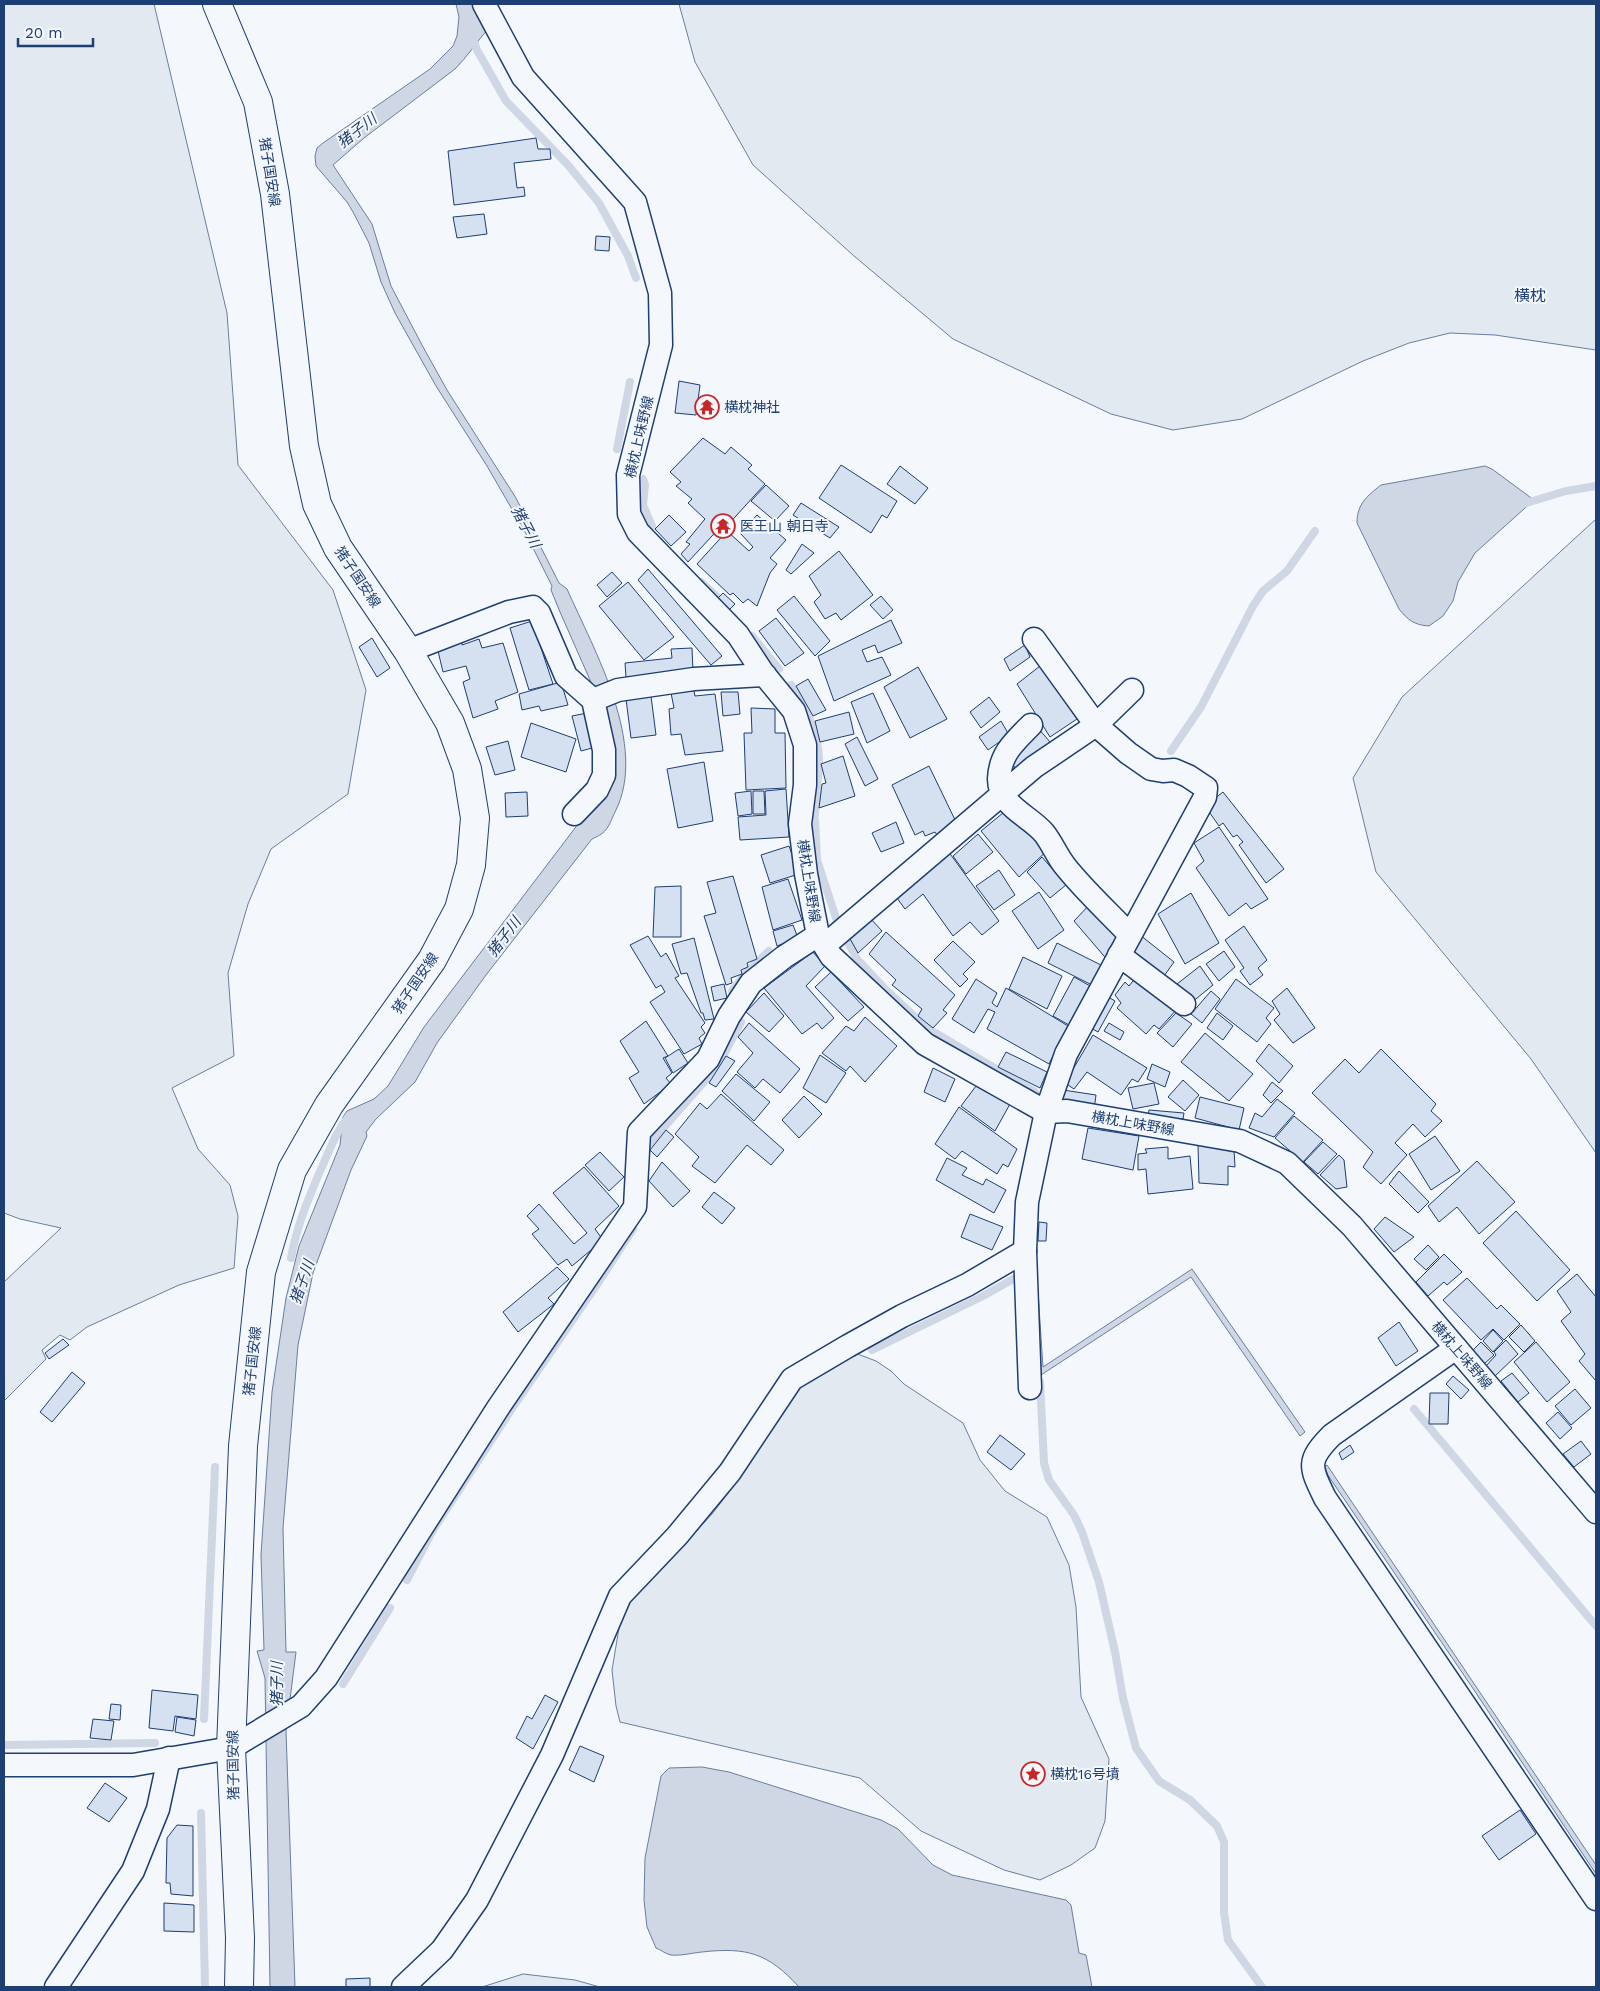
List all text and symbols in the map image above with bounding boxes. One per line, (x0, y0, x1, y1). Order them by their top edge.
scale bar (18, 15, 92, 47)
text: 20 m (25, 24, 63, 42)
water label: 猪子川 (334, 109, 382, 152)
street label: 猪子国安線 (257, 136, 283, 208)
district label: 横枕 (1514, 286, 1546, 305)
street label: 横枕上味野線 (622, 394, 656, 480)
temple icon: 横枕神社 (694, 394, 720, 420)
place label: 横枕神社 (724, 399, 780, 415)
water label: 猪子川 (507, 503, 545, 553)
temple icon: 医王山 朝日寺 (710, 513, 736, 539)
place label: 医王山 朝日寺 (740, 518, 829, 534)
street label: 猪子国安線 (332, 544, 384, 610)
street label: 横枕上味野線 (795, 838, 823, 924)
water label: 猪子川 (483, 912, 526, 960)
street label: 猪子国安線 (389, 950, 441, 1016)
street label: 横枕上味野線 (1090, 1108, 1176, 1138)
water label: 猪子川 (286, 1256, 318, 1306)
street label: 横枕上味野線 (1428, 1318, 1496, 1392)
street label: 猪子国安線 (240, 1325, 264, 1397)
water label: 猪子川 (268, 1660, 286, 1707)
street label: 猪子国安線 (224, 1730, 242, 1800)
place icon: 横枕16号墳 (1020, 1761, 1046, 1787)
place label: 横枕16号墳 (1050, 1766, 1120, 1782)

